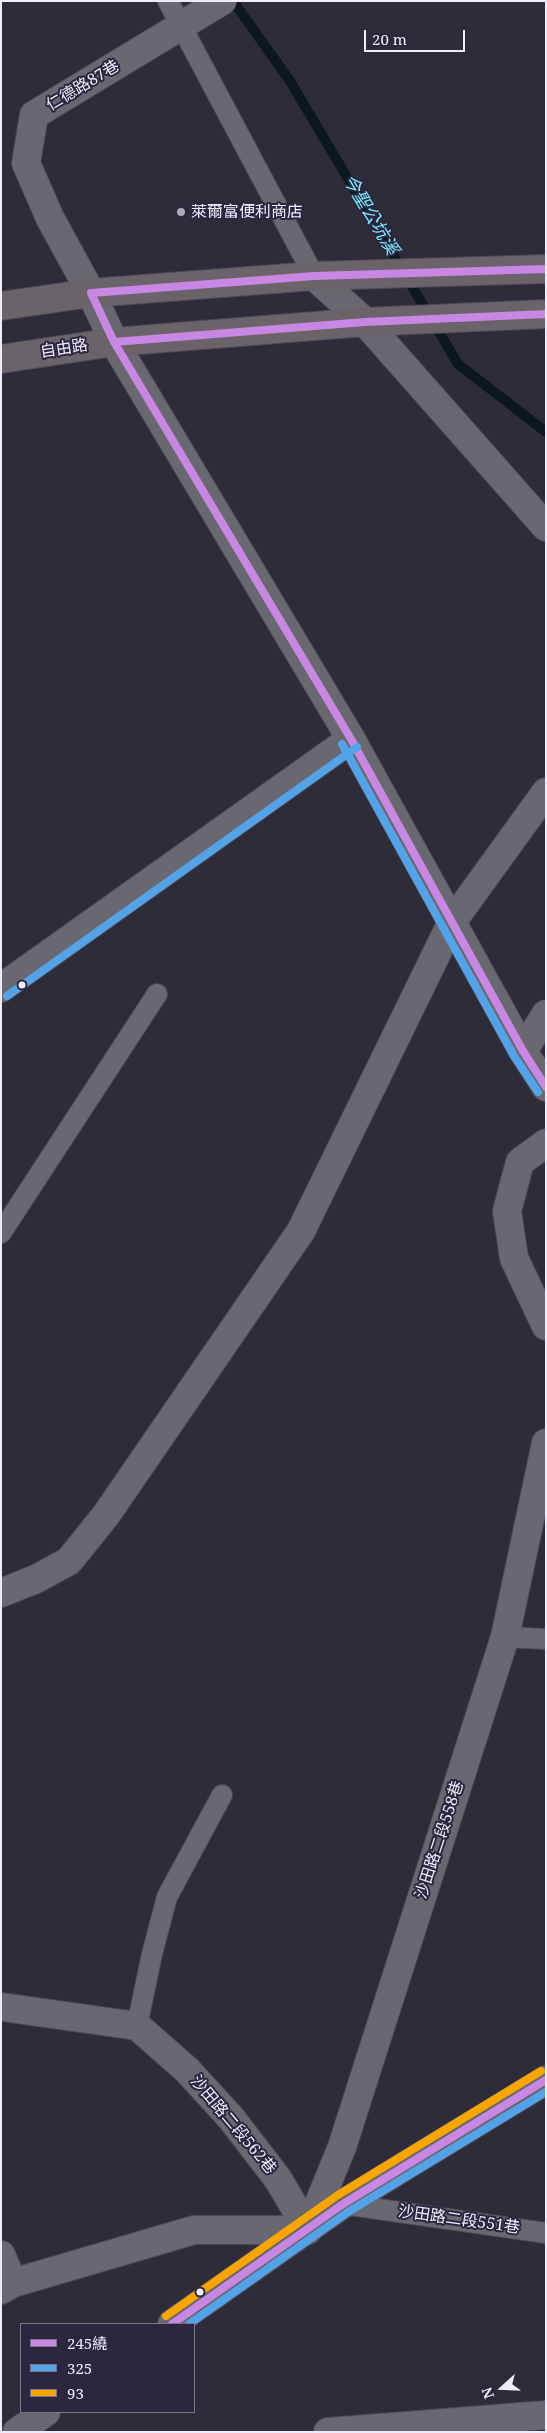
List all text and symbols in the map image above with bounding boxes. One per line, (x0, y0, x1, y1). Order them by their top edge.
scale bar (367, 20, 468, 52)
text: 20 m (372, 29, 407, 49)
street label: 仁德路87巷 (43, 57, 123, 115)
water label: 今聖公坑溪 (338, 171, 402, 259)
place label: 萊爾富便利商店 (191, 202, 303, 222)
marker: 萊爾富便利商店 (175, 206, 187, 218)
street label: 自由路 (39, 336, 89, 362)
unlabelled marker (17, 980, 27, 990)
street label: 沙田路二段558巷 (412, 1779, 468, 1901)
street label: 沙田路二段562巷 (186, 2072, 280, 2178)
street label: 沙田路二段551巷 (397, 2202, 521, 2238)
unlabelled marker (195, 2287, 205, 2297)
legend (20, 2323, 195, 2413)
text: 245繞 (67, 2333, 107, 2353)
text: 325 (67, 2358, 92, 2378)
north arrow (477, 2363, 527, 2413)
text: 93 (67, 2383, 84, 2403)
text: N (477, 2385, 498, 2402)

